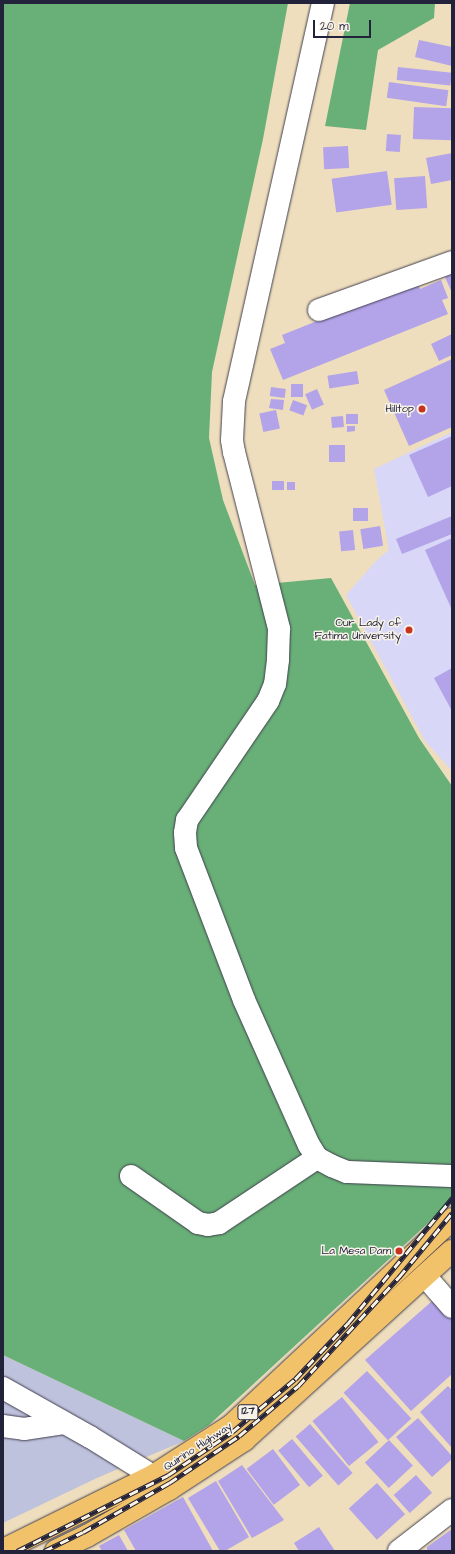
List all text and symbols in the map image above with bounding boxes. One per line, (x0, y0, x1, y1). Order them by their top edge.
scale bar (315, 12, 373, 38)
text: 20 m (320, 18, 349, 35)
place label: Hilltop (385, 402, 414, 416)
marker: Hilltop (417, 404, 427, 414)
place label: Our Lady of Fatima University (314, 617, 401, 643)
marker: Our Lady of Fatima University (404, 625, 414, 635)
place label: La Mesa Dam (322, 1244, 391, 1258)
marker: La Mesa Dam (394, 1246, 404, 1256)
road number: 127 (237, 1404, 259, 1420)
street label: Quirino Highway (161, 1420, 235, 1474)

